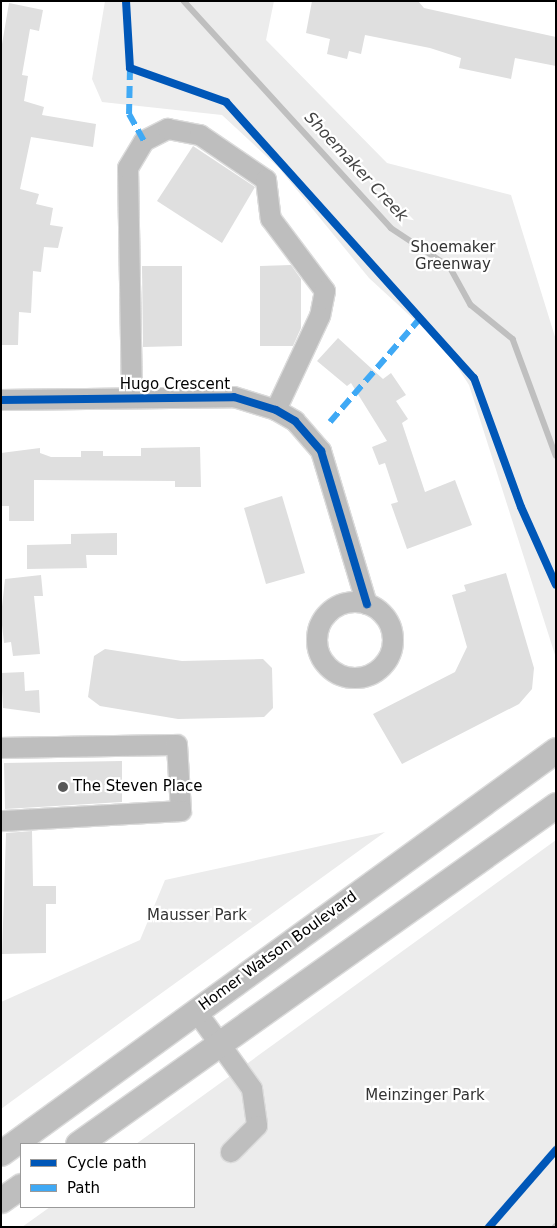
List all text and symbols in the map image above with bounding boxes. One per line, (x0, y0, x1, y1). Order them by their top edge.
water label: Shoemaker Creek (300, 108, 412, 226)
park label: Shoemaker Greenway (411, 238, 495, 273)
street label: Hugo Crescent (120, 376, 230, 394)
place label: The Steven Place (73, 778, 203, 796)
marker: The Steven Place (57, 781, 69, 793)
street label: Homer Watson Boulevard (195, 887, 361, 1015)
park label: Mausser Park (147, 907, 247, 925)
park label: Meinzinger Park (365, 1087, 485, 1105)
legend (20, 1143, 195, 1208)
text: Cycle path (67, 1154, 147, 1172)
text: Path (67, 1179, 100, 1197)

